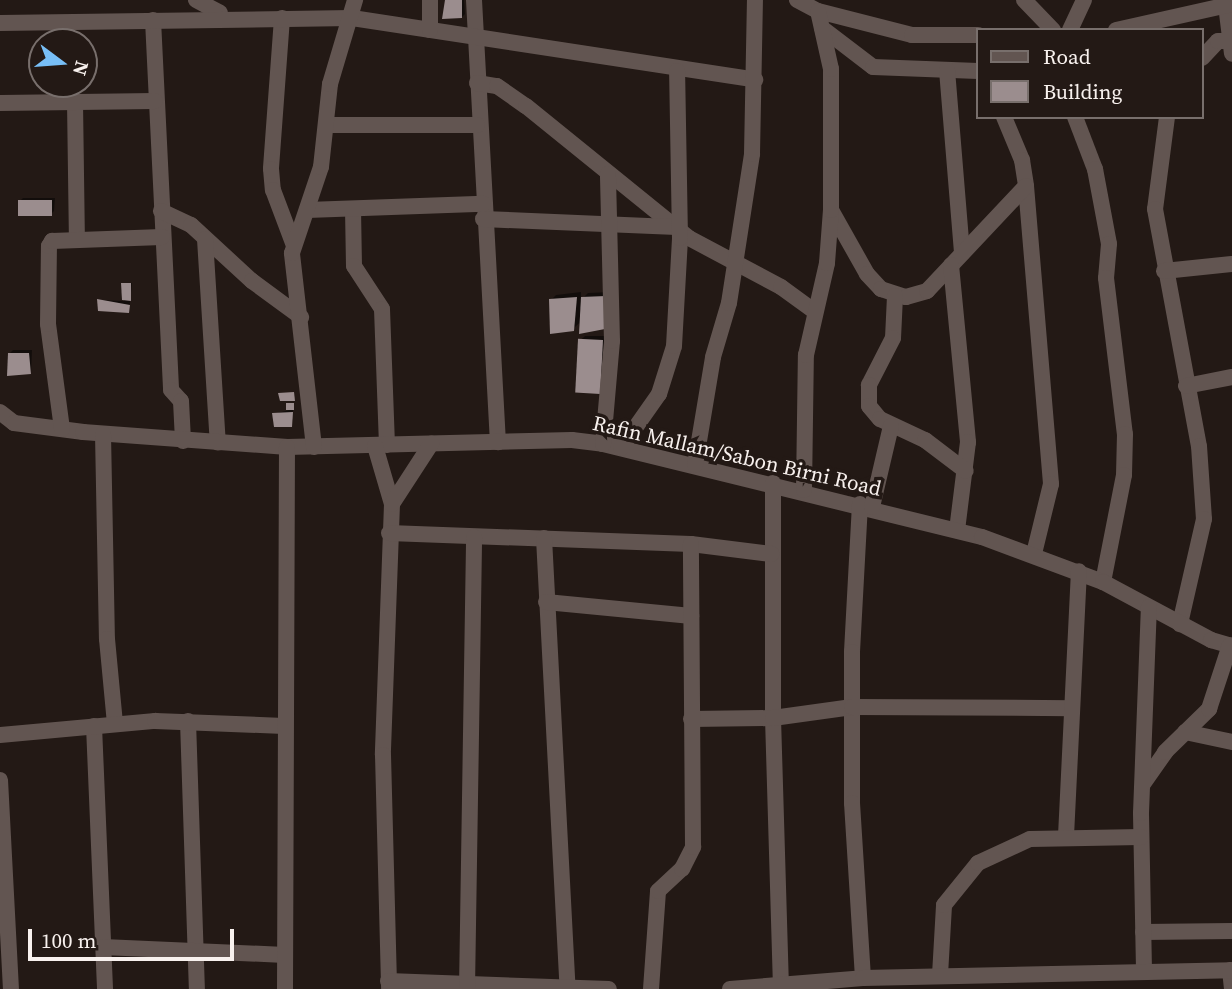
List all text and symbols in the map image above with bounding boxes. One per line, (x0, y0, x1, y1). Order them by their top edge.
north arrow (28, 28, 98, 98)
legend (976, 28, 1204, 119)
text: Road (1043, 42, 1091, 71)
text: N (67, 58, 96, 78)
text: Building (1043, 77, 1122, 106)
street label: Rafin Mallam/Sabon Birni Road (590, 411, 884, 501)
scale bar (32, 916, 238, 960)
text: 100 m (41, 926, 96, 955)

